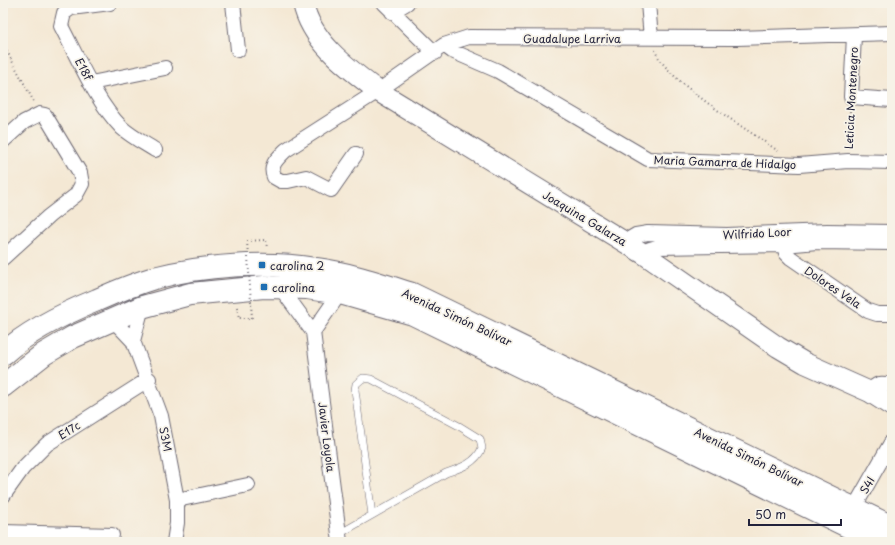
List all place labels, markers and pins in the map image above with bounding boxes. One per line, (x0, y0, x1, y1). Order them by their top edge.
place label: carolina 2 (270, 257, 325, 274)
marker: carolina 2 (257, 260, 267, 270)
place label: carolina (272, 279, 315, 296)
marker: carolina (259, 282, 269, 292)

